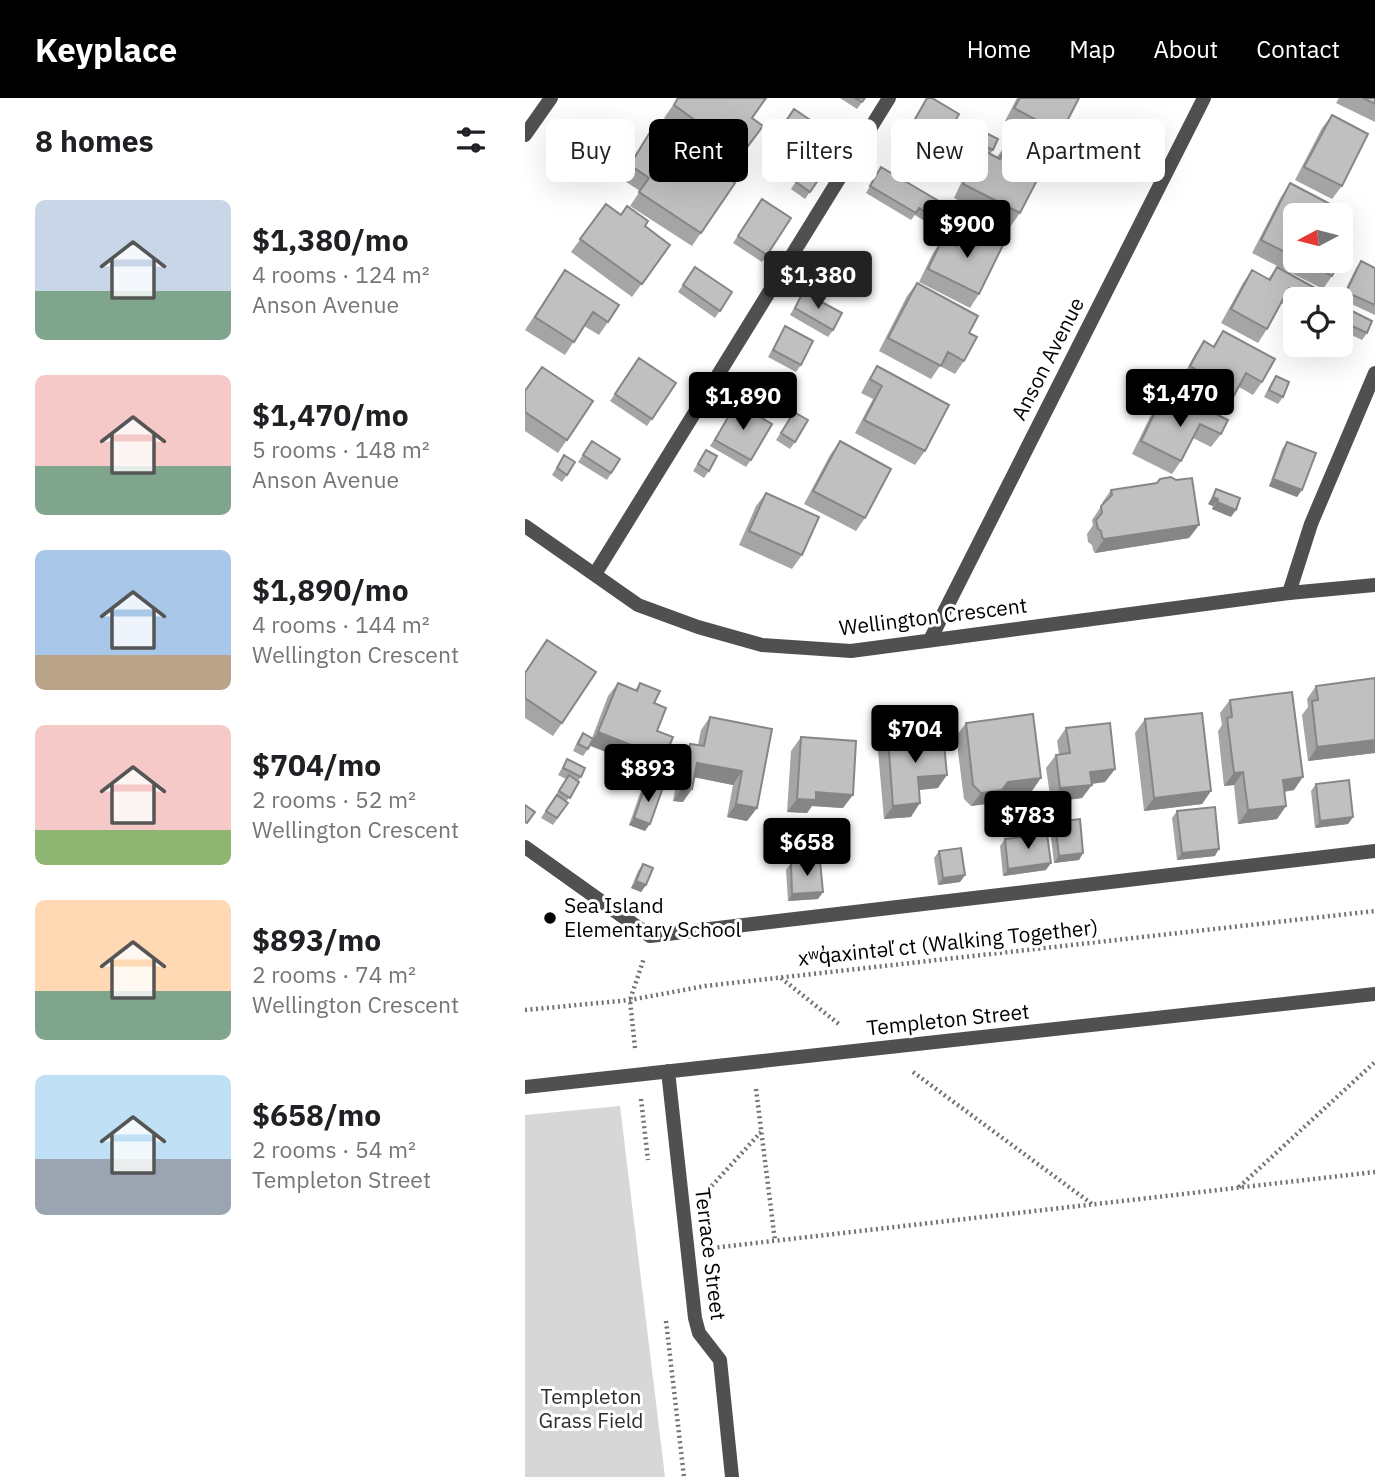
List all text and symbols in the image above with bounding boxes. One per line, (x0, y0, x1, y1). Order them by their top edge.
text: Keyplace (35, 28, 177, 71)
text: Home (967, 33, 1031, 65)
text: Map (1069, 33, 1115, 65)
text: About (1153, 33, 1218, 65)
text: Contact (1256, 33, 1340, 65)
chip: Buy (546, 119, 635, 182)
chip: Rent (649, 119, 748, 182)
chip: Filters (762, 119, 877, 182)
chip: New (891, 119, 988, 182)
chip: Apartment (1002, 119, 1165, 182)
text: 8 homes (35, 121, 154, 160)
icon: filters (452, 121, 490, 159)
pin: $900 (926, 200, 1008, 260)
north arrow (1283, 203, 1353, 273)
map controls (1283, 203, 1353, 357)
text: $900 (939, 208, 995, 238)
text: $1,380/mo (252, 220, 409, 259)
icon: home (91, 228, 175, 312)
pin: $1,380 (761, 252, 875, 311)
text: 4 rooms · 124 m² (252, 259, 430, 289)
text: $1,380 (780, 259, 856, 289)
button: locate (1283, 287, 1353, 357)
text: Anson Avenue (252, 289, 399, 319)
street label: Anson Avenue (1004, 292, 1090, 425)
pin: $1,470 (1123, 370, 1237, 429)
pin: $1,890 (686, 372, 800, 432)
text: $1,470 (1142, 377, 1218, 407)
text: $1,890 (705, 380, 781, 410)
text: $1,470/mo (252, 395, 409, 434)
icon: home (91, 403, 175, 487)
text: 5 rooms · 148 m² (252, 434, 430, 464)
text: Anson Avenue (252, 464, 399, 494)
text: $1,890/mo (252, 570, 409, 609)
icon: home (91, 578, 175, 662)
street label: Wellington Crescent (837, 591, 1028, 641)
text: 4 rooms · 144 m² (252, 609, 430, 639)
text: Wellington Crescent (252, 639, 459, 669)
pin: $704 (874, 706, 956, 765)
text: $704 (887, 713, 943, 743)
pin: $893 (607, 744, 689, 804)
text: $704/mo (252, 745, 381, 784)
text: $893 (620, 752, 676, 782)
icon: home (91, 753, 175, 837)
text: 2 rooms · 52 m² (252, 784, 416, 814)
pin: $783 (987, 792, 1069, 851)
text: $783 (1000, 799, 1056, 829)
text: Wellington Crescent (252, 814, 459, 844)
pin: $658 (766, 818, 848, 878)
text: $658 (779, 826, 835, 856)
place label: Sea Island Elementary School (564, 891, 741, 943)
marker: Sea Island Elementary School (542, 910, 558, 926)
street label: xʷq̓axintəl̕ ct (Walking Together) (797, 912, 1099, 972)
text: $893/mo (252, 920, 381, 959)
icon: home (91, 928, 175, 1012)
text: 2 rooms · 74 m² (252, 959, 416, 989)
text: Wellington Crescent (252, 989, 459, 1019)
street label: Templeton Street (865, 997, 1031, 1041)
text: $658/mo (252, 1095, 381, 1134)
icon: home (91, 1103, 175, 1187)
text: 2 rooms · 54 m² (252, 1134, 416, 1164)
text: Templeton Street (252, 1164, 431, 1194)
street label: Terrace Street (689, 1186, 733, 1322)
park label: Templeton Grass Field (538, 1382, 644, 1434)

